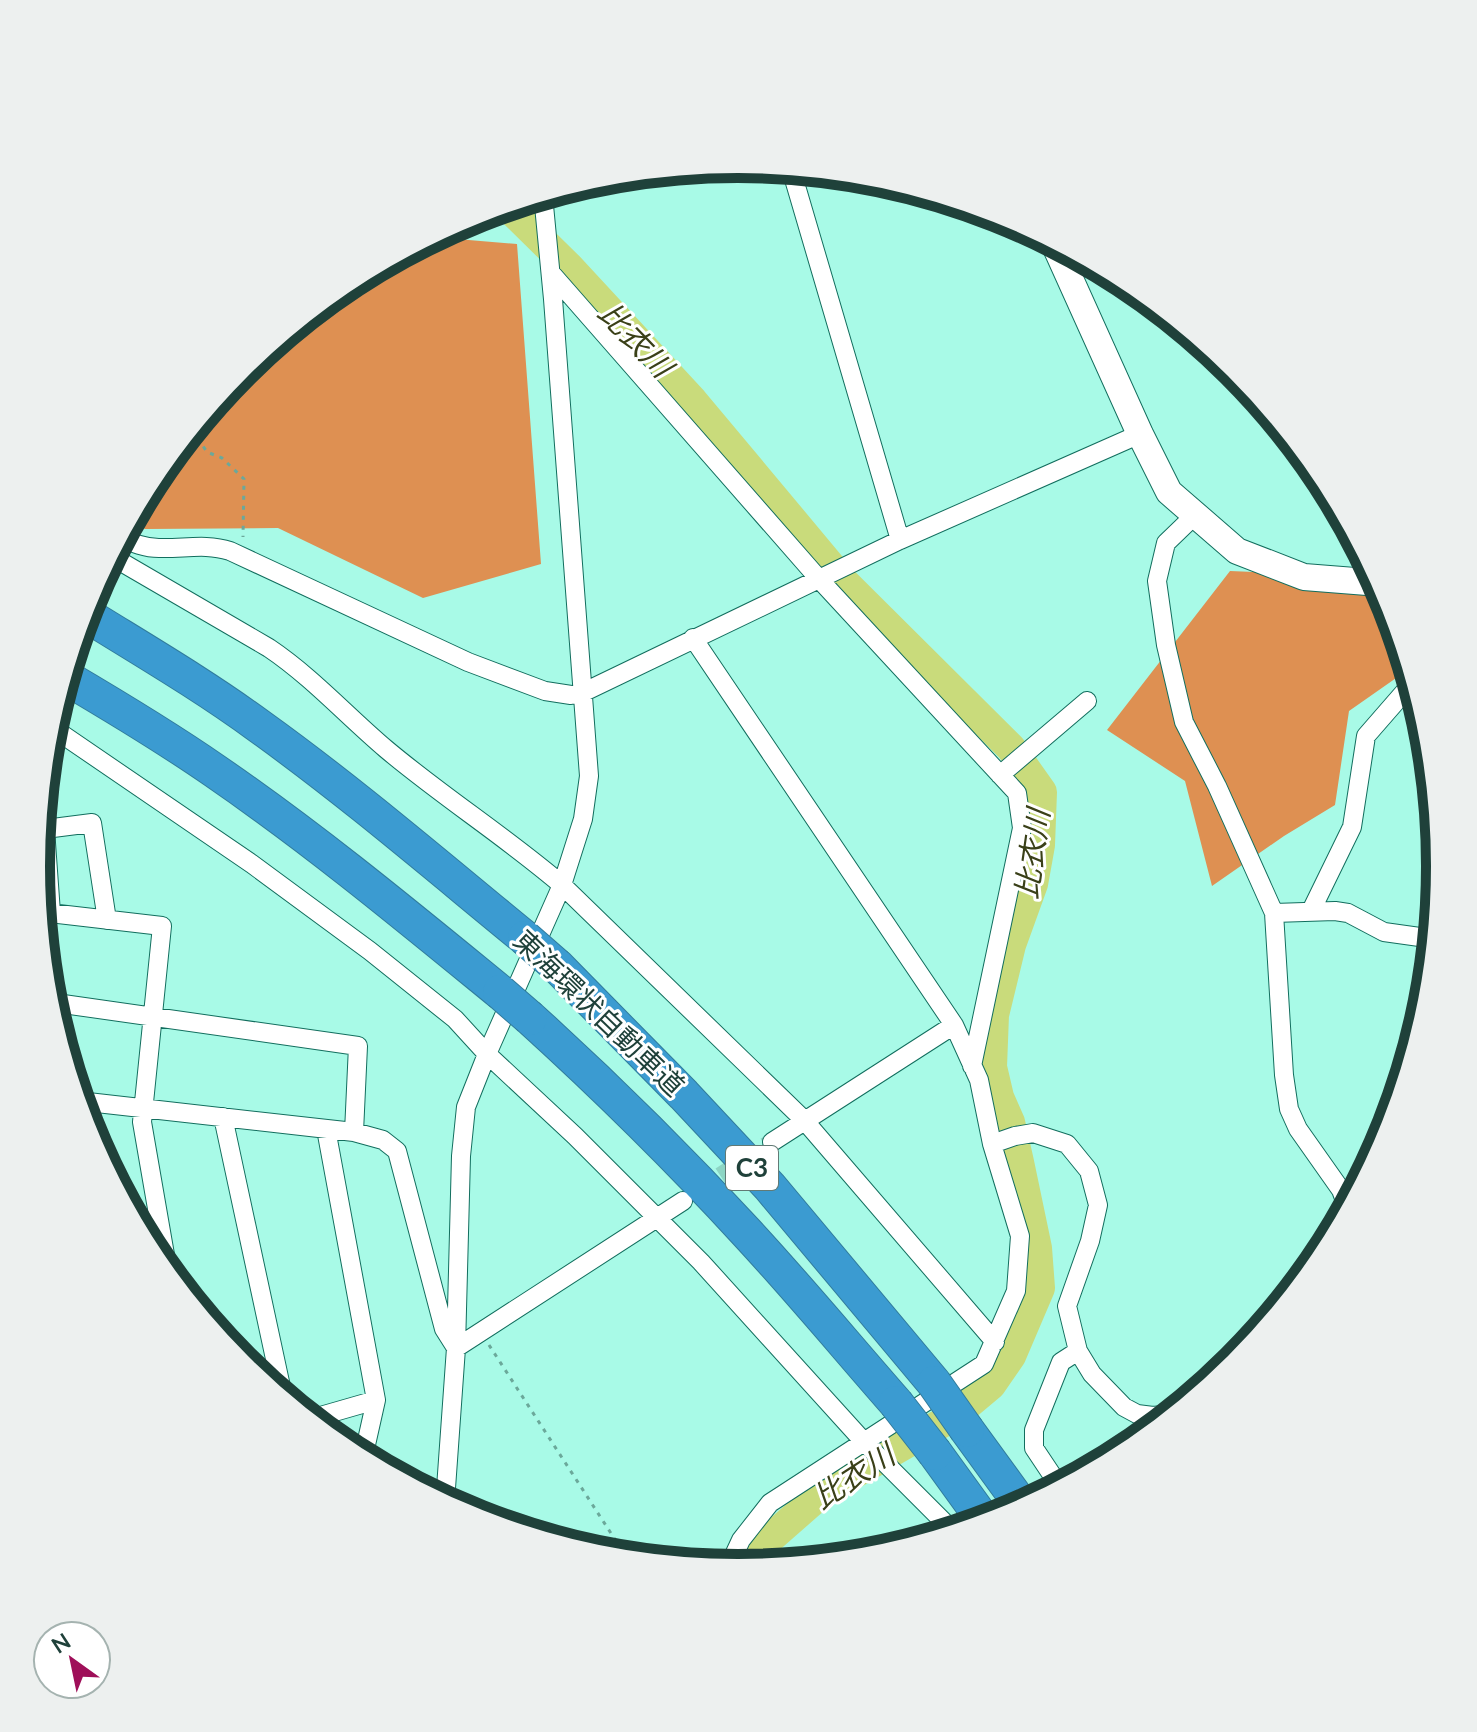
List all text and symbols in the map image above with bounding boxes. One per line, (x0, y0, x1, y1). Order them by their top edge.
water label: 比衣川 (592, 294, 683, 386)
water label: 比衣川 (1007, 804, 1056, 901)
street label: 東海環状自動車道 (507, 922, 692, 1102)
road number: C3 (726, 1146, 778, 1190)
water label: 比衣川 (805, 1434, 903, 1515)
north arrow (32, 1620, 112, 1700)
text: N (46, 1627, 75, 1659)

